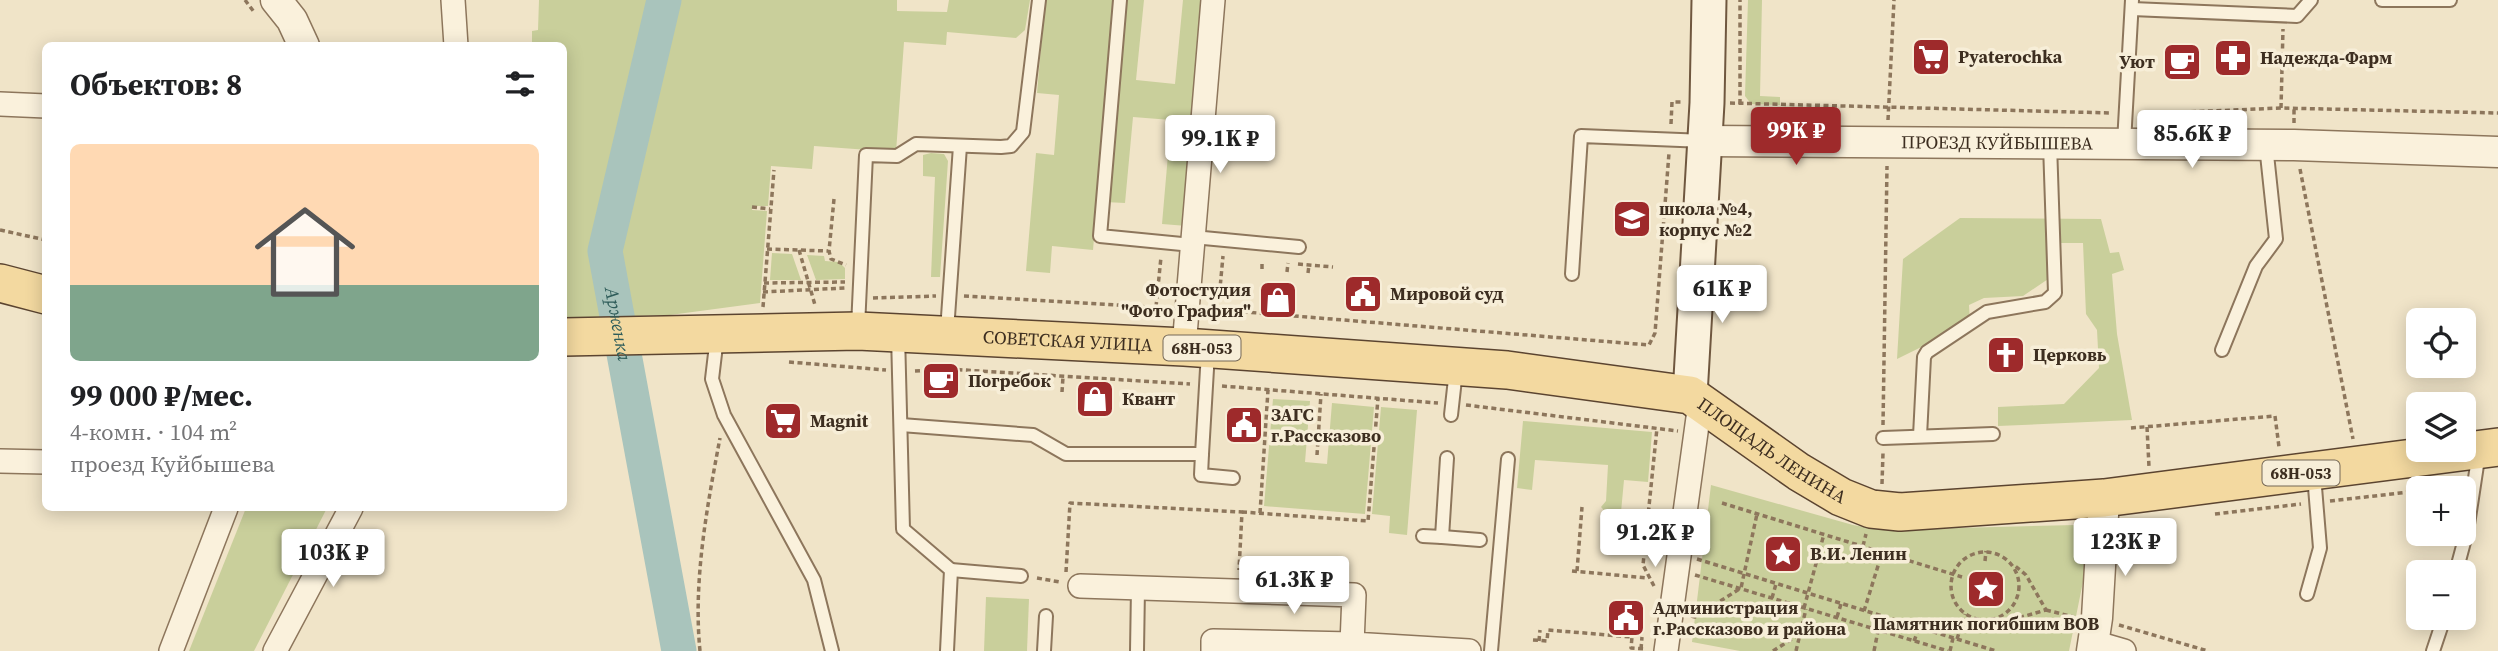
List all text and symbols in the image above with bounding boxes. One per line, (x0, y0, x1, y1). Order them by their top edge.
supermarket icon: Pyaterochka (1910, 36, 1952, 78)
pharmacy icon: Надежда-Фарм (2212, 37, 2254, 79)
cafe icon: Уют (2161, 41, 2203, 83)
place label: Pyaterochka (1958, 44, 2063, 69)
place label: Надежда-Фарм (2260, 45, 2392, 70)
place label: Уют (2119, 49, 2155, 74)
text: Объектов: 8 (70, 64, 242, 105)
icon: filters (501, 65, 539, 103)
pin: 99K ₽ (1747, 108, 1845, 167)
pin: 85.6K ₽ (2127, 110, 2257, 170)
text: 99K ₽ (1767, 114, 1825, 146)
pin: 99.1K ₽ (1155, 116, 1285, 175)
text: 85.6K ₽ (2153, 117, 2231, 149)
text: 99.1K ₽ (1181, 122, 1259, 154)
street label: ПРОЕЗД КУЙБЫШЕВА (1901, 129, 2093, 156)
icon: home (242, 189, 368, 315)
place label: школа №4, корпус №2 (1659, 196, 1753, 242)
school or university icon: школа №4, корпус №2 (1611, 198, 1653, 240)
pin: 61K ₽ (1673, 266, 1771, 325)
text: 61K ₽ (1693, 272, 1751, 304)
public building icon: Мировой суд (1342, 273, 1384, 315)
place label: Фотостудия "Фото Графия" (1121, 277, 1251, 323)
shop icon: Фотостудия "Фото Графия" (1257, 279, 1299, 321)
place label: Мировой суд (1390, 281, 1504, 306)
water label: Арженка (599, 284, 638, 363)
map controls (2406, 308, 2476, 630)
button: locate (2406, 308, 2476, 378)
street label: СОВЕТСКАЯ УЛИЦА (982, 324, 1153, 357)
church icon: Церковь (1985, 334, 2027, 376)
road number: 68Н-053 (1164, 336, 1240, 360)
place label: Церковь (2033, 342, 2107, 367)
cafe icon: Погребок (920, 360, 962, 402)
place label: Погребок (968, 368, 1052, 393)
text: 99 000 ₽/мес. (70, 375, 253, 416)
shop icon: Квант (1074, 378, 1116, 420)
place label: Квант (1122, 386, 1175, 411)
street label: ПЛОЩАДЬ ЛЕНИНА (1693, 391, 1851, 509)
button: layers (2406, 392, 2476, 462)
supermarket icon: Magnit (762, 400, 804, 442)
place label: ЗАГС г.Рассказово (1271, 402, 1381, 448)
public building icon: ЗАГС г.Рассказово (1223, 404, 1265, 446)
place label: Magnit (810, 408, 869, 433)
text: 4-комн. · 104 m² (70, 416, 237, 448)
text: проезд Куйбышева (70, 448, 275, 480)
road number: 68Н-053 (2262, 460, 2340, 486)
button: + (2406, 476, 2476, 546)
pin: 91.2K ₽ (1590, 510, 1720, 569)
text: 91.2K ₽ (1616, 516, 1694, 548)
pin: 123K ₽ (2068, 518, 2182, 578)
text: 123K ₽ (2090, 525, 2160, 557)
pin: 103K ₽ (276, 530, 390, 589)
place icon: В.И. Ленин (1762, 533, 1804, 575)
text: 103K ₽ (298, 536, 368, 568)
place label: В.И. Ленин (1810, 541, 1907, 566)
pin: 61.3K ₽ (1229, 556, 1359, 616)
button: − (2406, 560, 2476, 630)
text: 61.3K ₽ (1255, 563, 1333, 595)
place icon: Памятник погибшим ВОВ (1965, 568, 2007, 610)
place label: Администрация г.Рассказово и района (1653, 595, 1847, 641)
public building icon: Администрация г.Рассказово и района (1605, 597, 1647, 639)
place label: Памятник погибшим ВОВ (1873, 611, 2099, 636)

